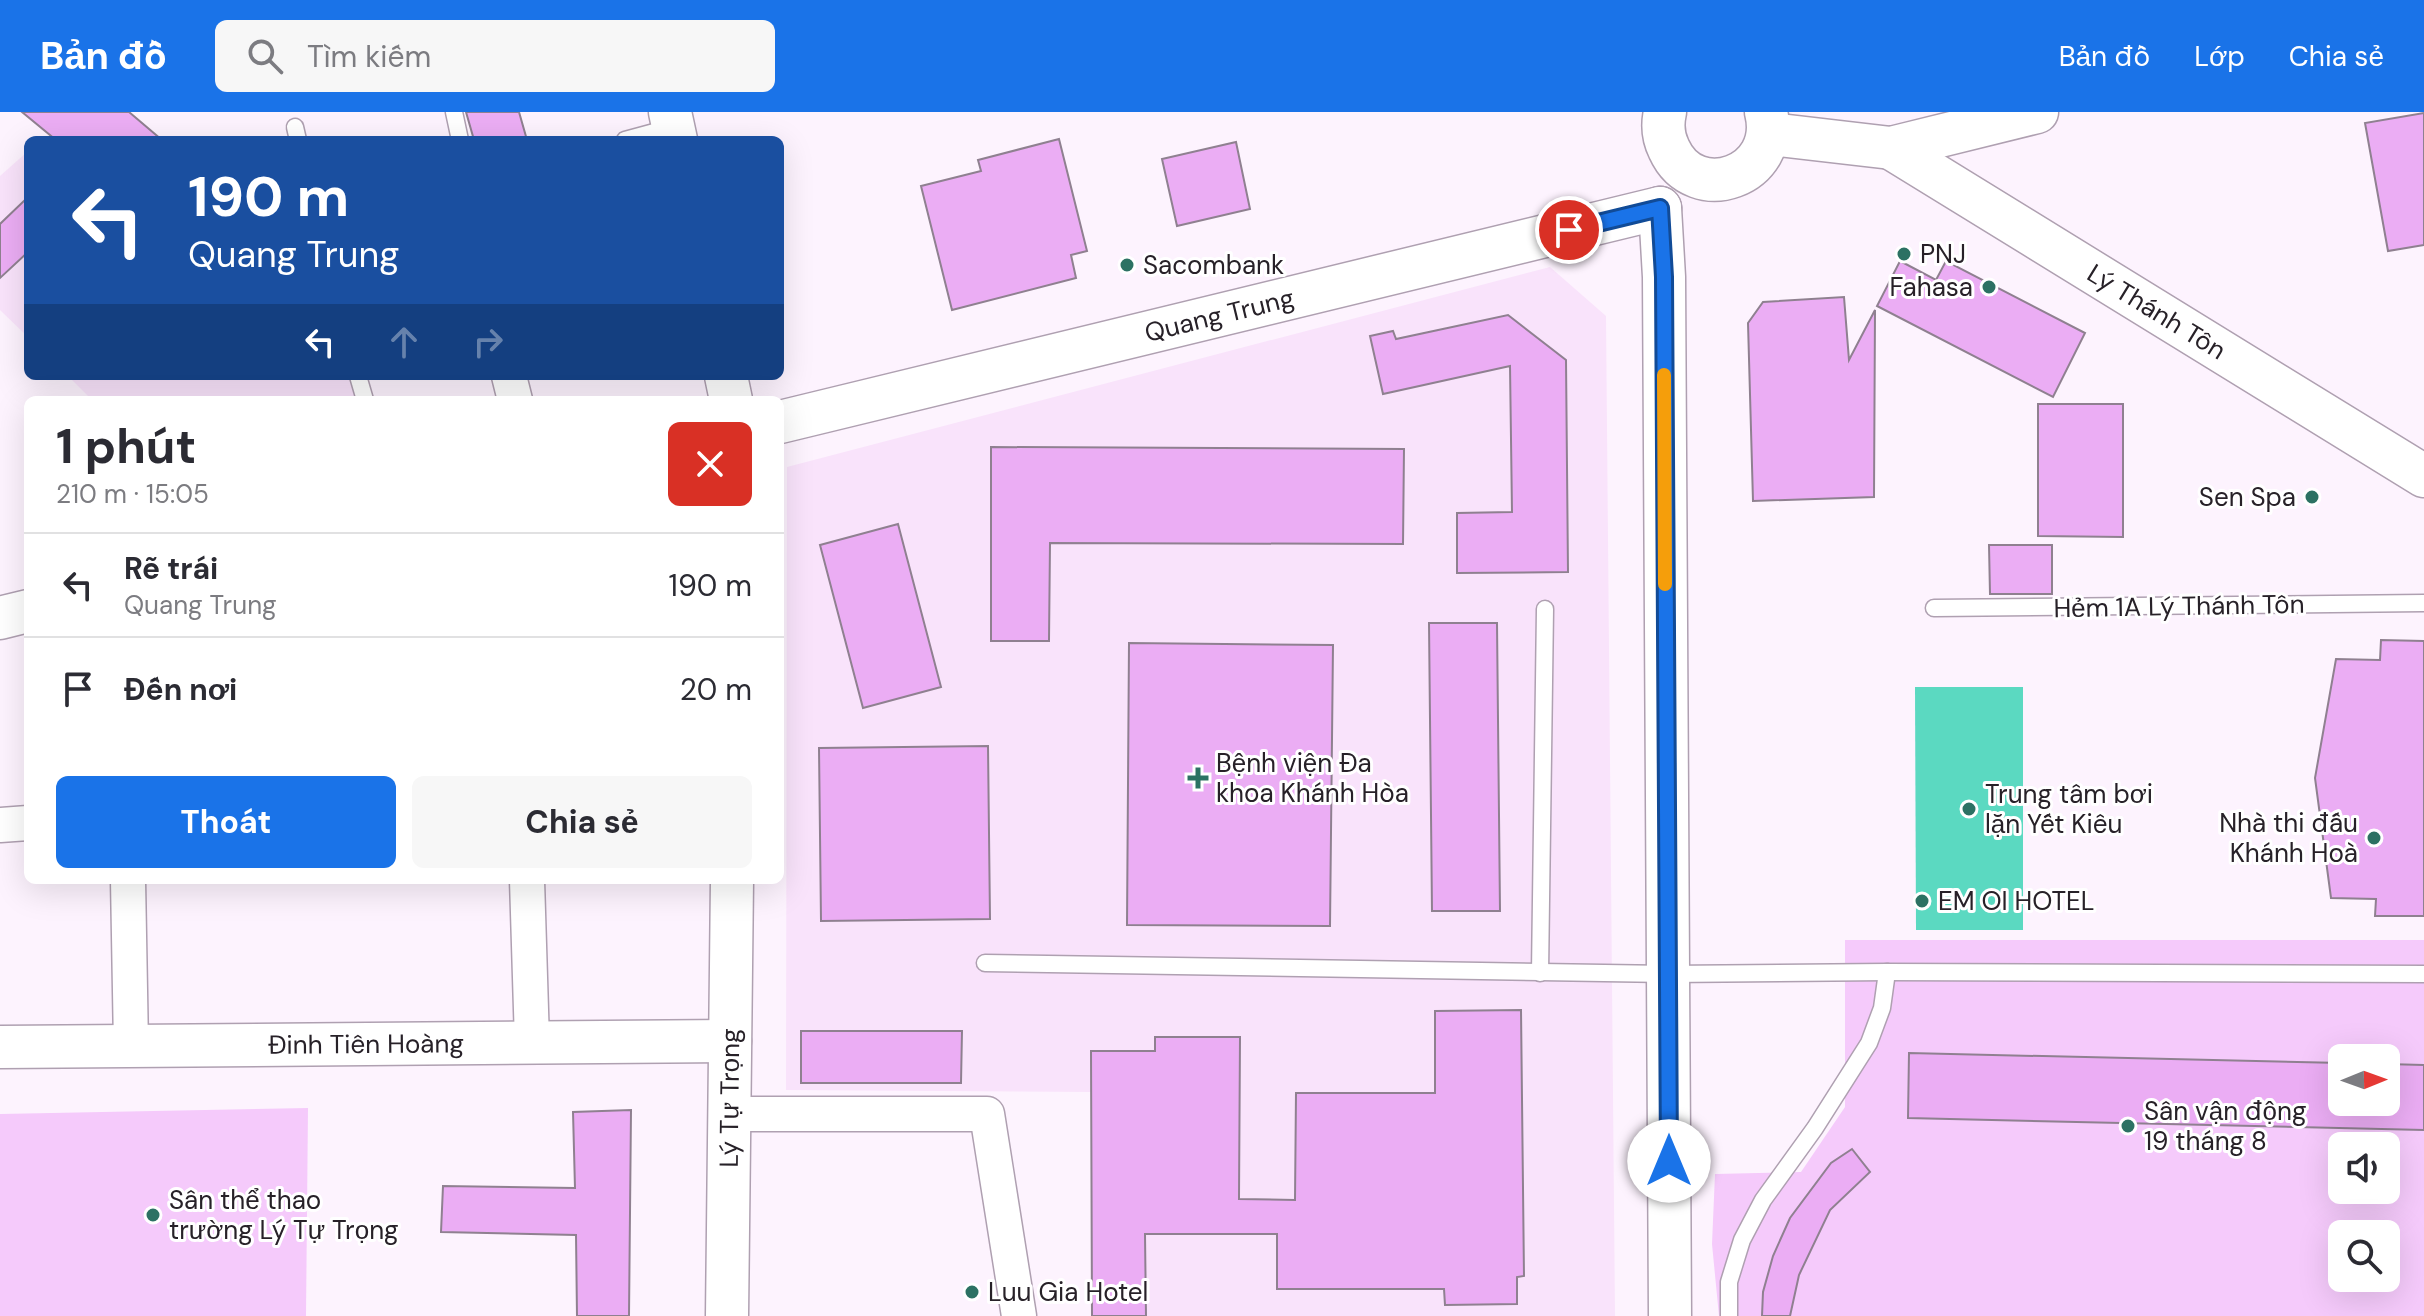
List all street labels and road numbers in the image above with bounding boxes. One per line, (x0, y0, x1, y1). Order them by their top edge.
street label: Lý Thánh Tôn (2081, 256, 2232, 367)
street label: Quang Trung (1141, 281, 1297, 350)
street label: Hẻm 1A Lý Thánh Tôn (2053, 587, 2305, 625)
street label: Đinh Tiên Hoàng (268, 1026, 464, 1062)
street label: Lý Tự Trọng (712, 1028, 747, 1168)

